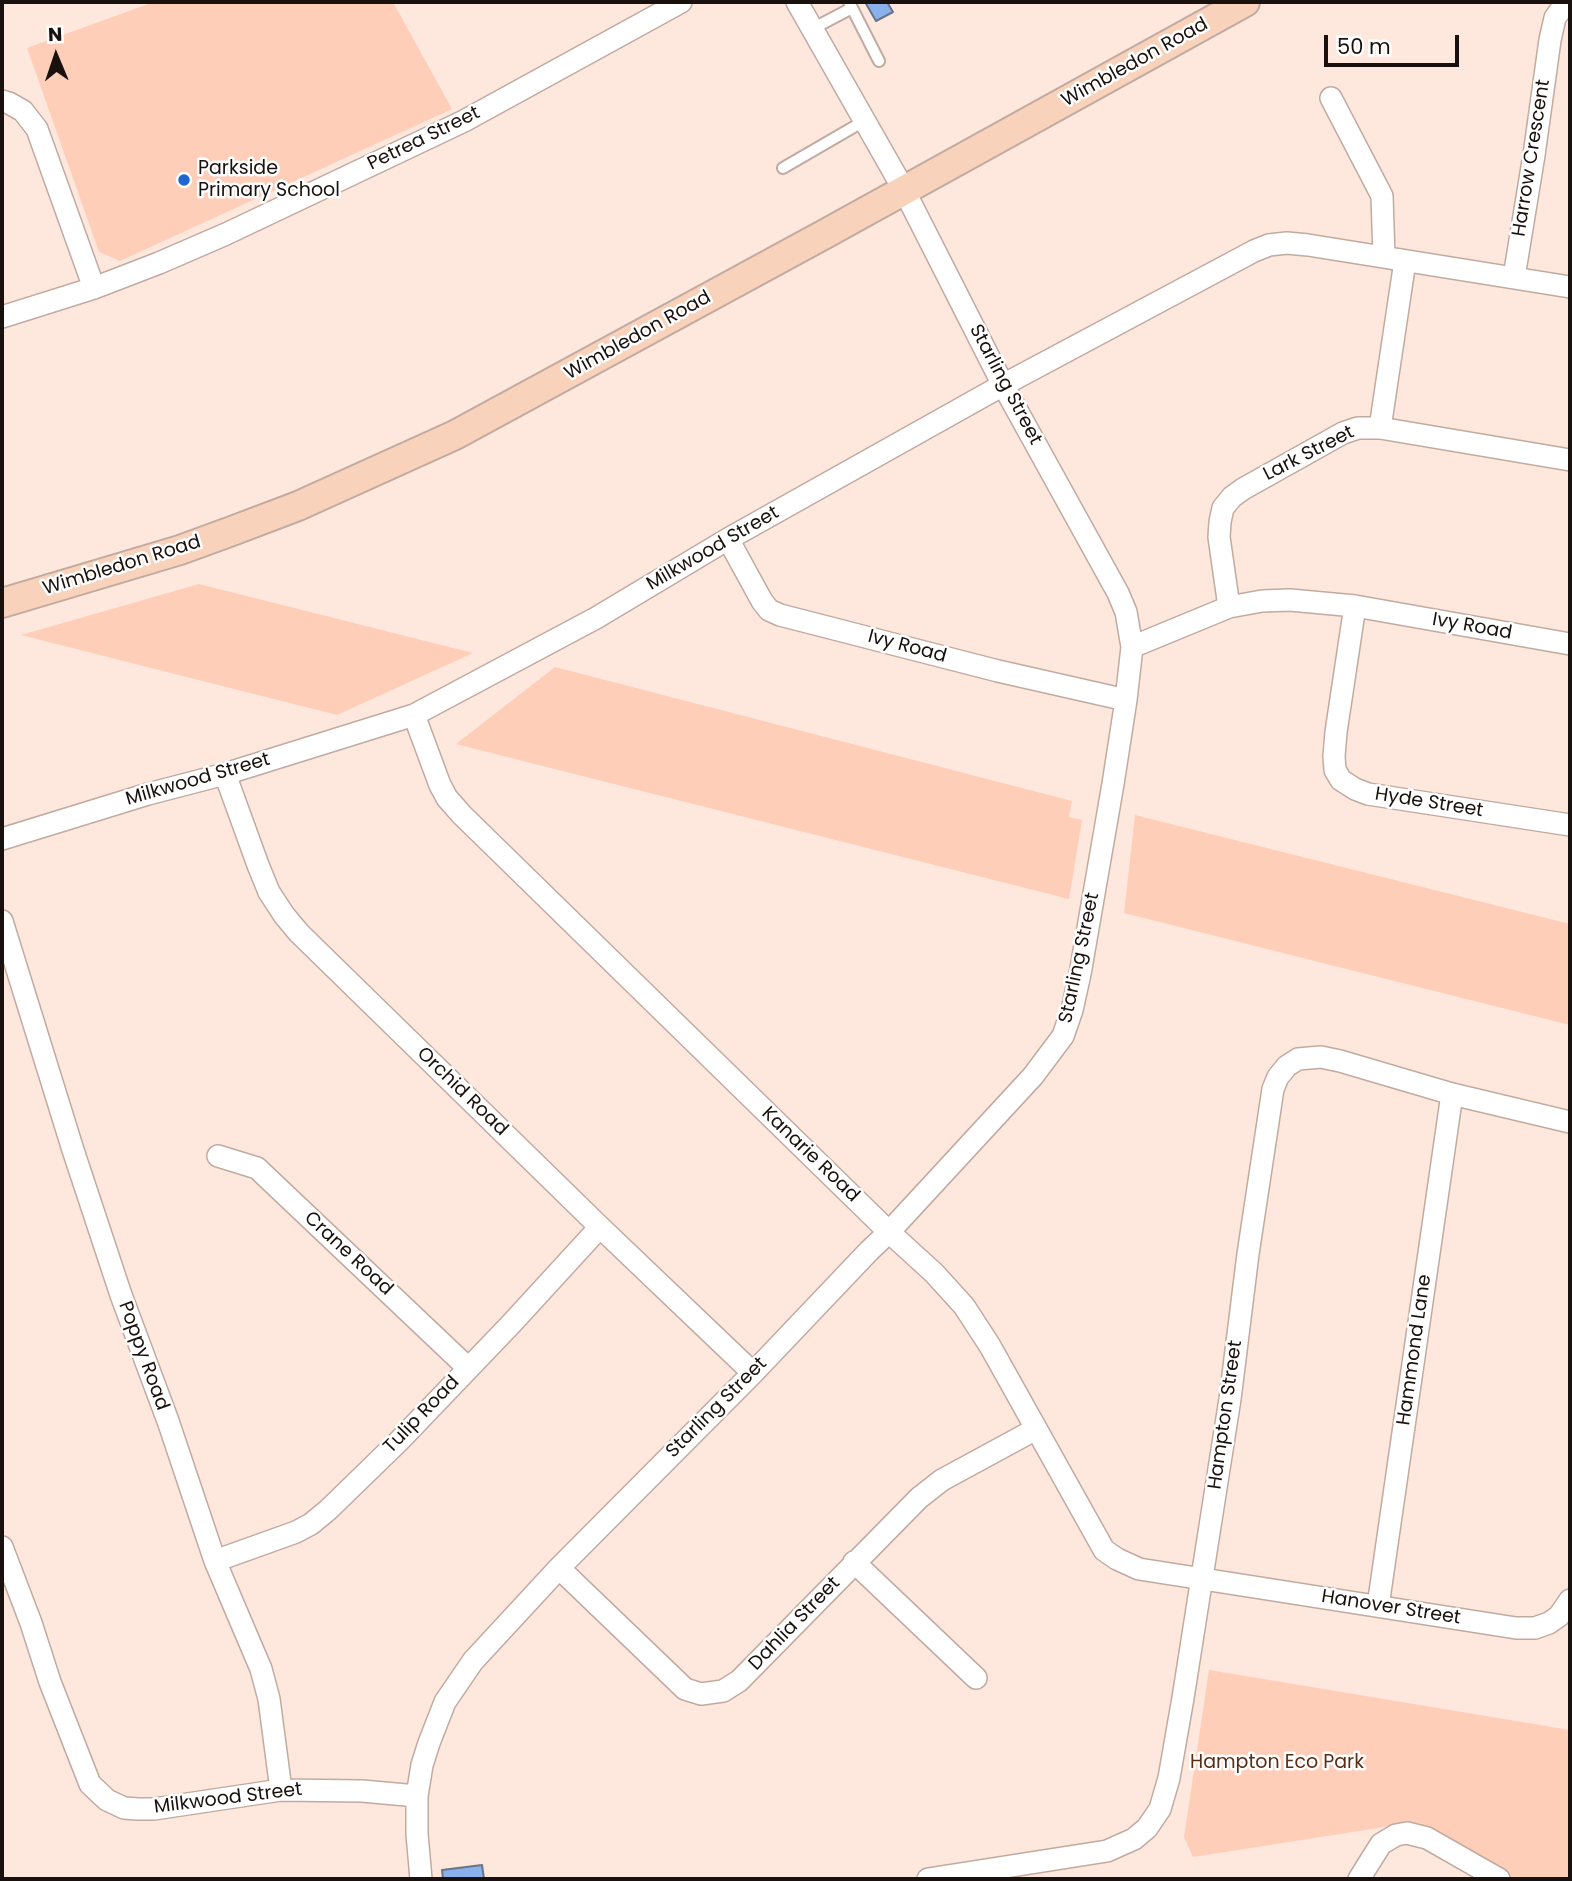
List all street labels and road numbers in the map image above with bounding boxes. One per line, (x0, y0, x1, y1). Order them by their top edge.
street label: Wimbledon Road (1058, 13, 1212, 113)
street label: Harrow Crescent (1508, 78, 1556, 238)
street label: Petrea Street (364, 102, 484, 176)
street label: Wimbledon Road (561, 286, 715, 386)
street label: Starling Street (964, 321, 1046, 449)
street label: Lark Street (1260, 421, 1358, 487)
street label: Milkwood Street (643, 502, 783, 596)
street label: Wimbledon Road (40, 531, 204, 601)
street label: Ivy Road (1430, 609, 1514, 645)
street label: Ivy Road (865, 626, 949, 668)
street label: Milkwood Street (123, 749, 273, 811)
street label: Hyde Street (1373, 783, 1485, 823)
street label: Starling Street (1055, 891, 1105, 1025)
street label: Orchid Road (412, 1043, 512, 1141)
street label: Kanarie Road (756, 1103, 864, 1207)
street label: Crane Road (299, 1207, 397, 1301)
street label: Hammond Lane (1393, 1273, 1437, 1427)
street label: Poppy Road (113, 1299, 173, 1413)
street label: Hampton Street (1204, 1339, 1248, 1491)
street label: Starling Street (662, 1353, 772, 1463)
street label: Tulip Road (379, 1371, 465, 1459)
street label: Dahlia Street (745, 1572, 845, 1676)
street label: Hanover Street (1320, 1586, 1462, 1630)
street label: Milkwood Street (153, 1779, 303, 1819)

